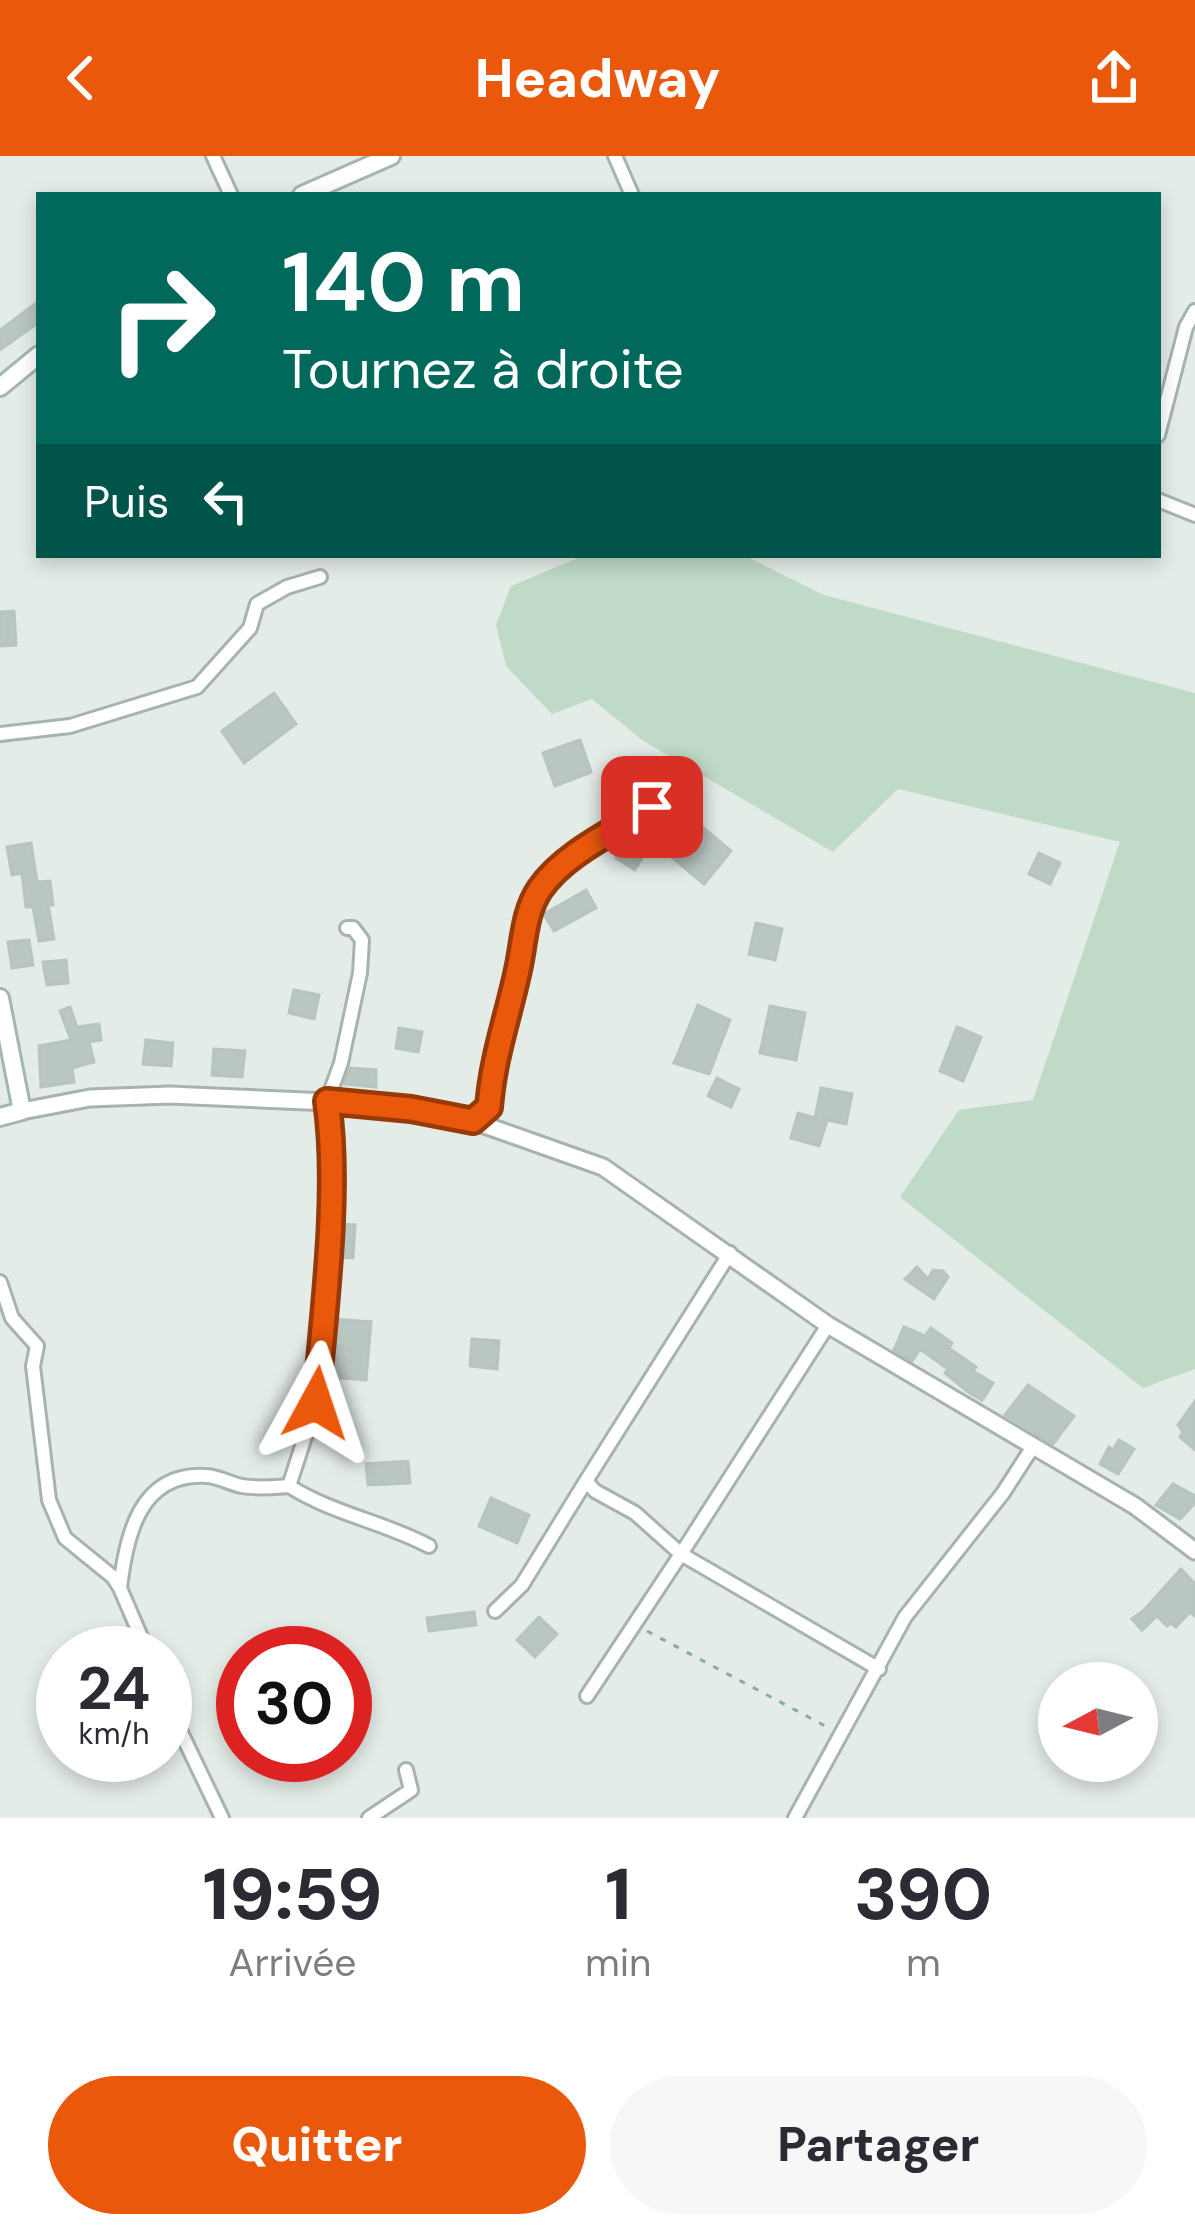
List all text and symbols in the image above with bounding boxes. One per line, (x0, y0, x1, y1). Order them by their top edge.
text: Headway (475, 43, 720, 114)
icon: back (48, 45, 114, 111)
icon: share (1081, 45, 1147, 111)
text: 140 m (282, 228, 525, 337)
icon: right (84, 240, 240, 396)
text: Tournez à droite (282, 334, 684, 405)
icon: left (193, 468, 259, 534)
text: Puis (84, 472, 169, 531)
pin (601, 756, 703, 858)
icon: arrive (619, 774, 685, 840)
position arrow (253, 1340, 379, 1466)
speed limit sign: 30 (216, 1626, 372, 1782)
text: 24 (77, 1649, 151, 1728)
north arrow (1038, 1662, 1158, 1782)
map controls (1038, 1662, 1158, 1782)
text: km/h (79, 1714, 149, 1753)
text: 19:59 (203, 1848, 382, 1941)
text: 1 (605, 1848, 632, 1941)
text: 390 (854, 1848, 992, 1941)
text: Arrivée (229, 1937, 357, 1988)
text: min (585, 1937, 652, 1988)
text: m (906, 1937, 941, 1988)
button: Quitter (48, 2076, 586, 2214)
button: Partager (610, 2076, 1147, 2214)

